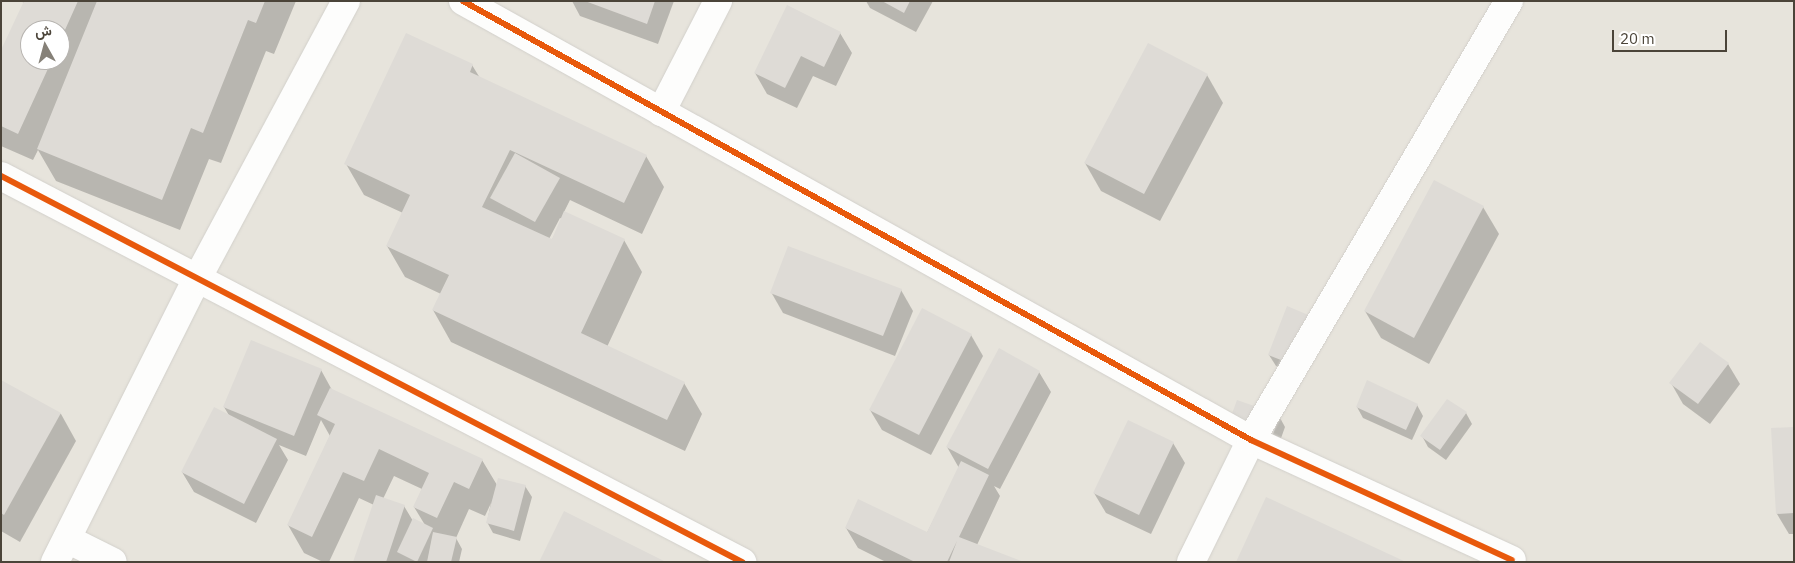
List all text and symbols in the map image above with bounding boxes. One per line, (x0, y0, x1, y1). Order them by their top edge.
north arrow (20, 20, 70, 70)
scale bar (1615, 20, 1730, 52)
text: ش (34, 21, 53, 41)
text: 20 m (1620, 29, 1655, 48)

